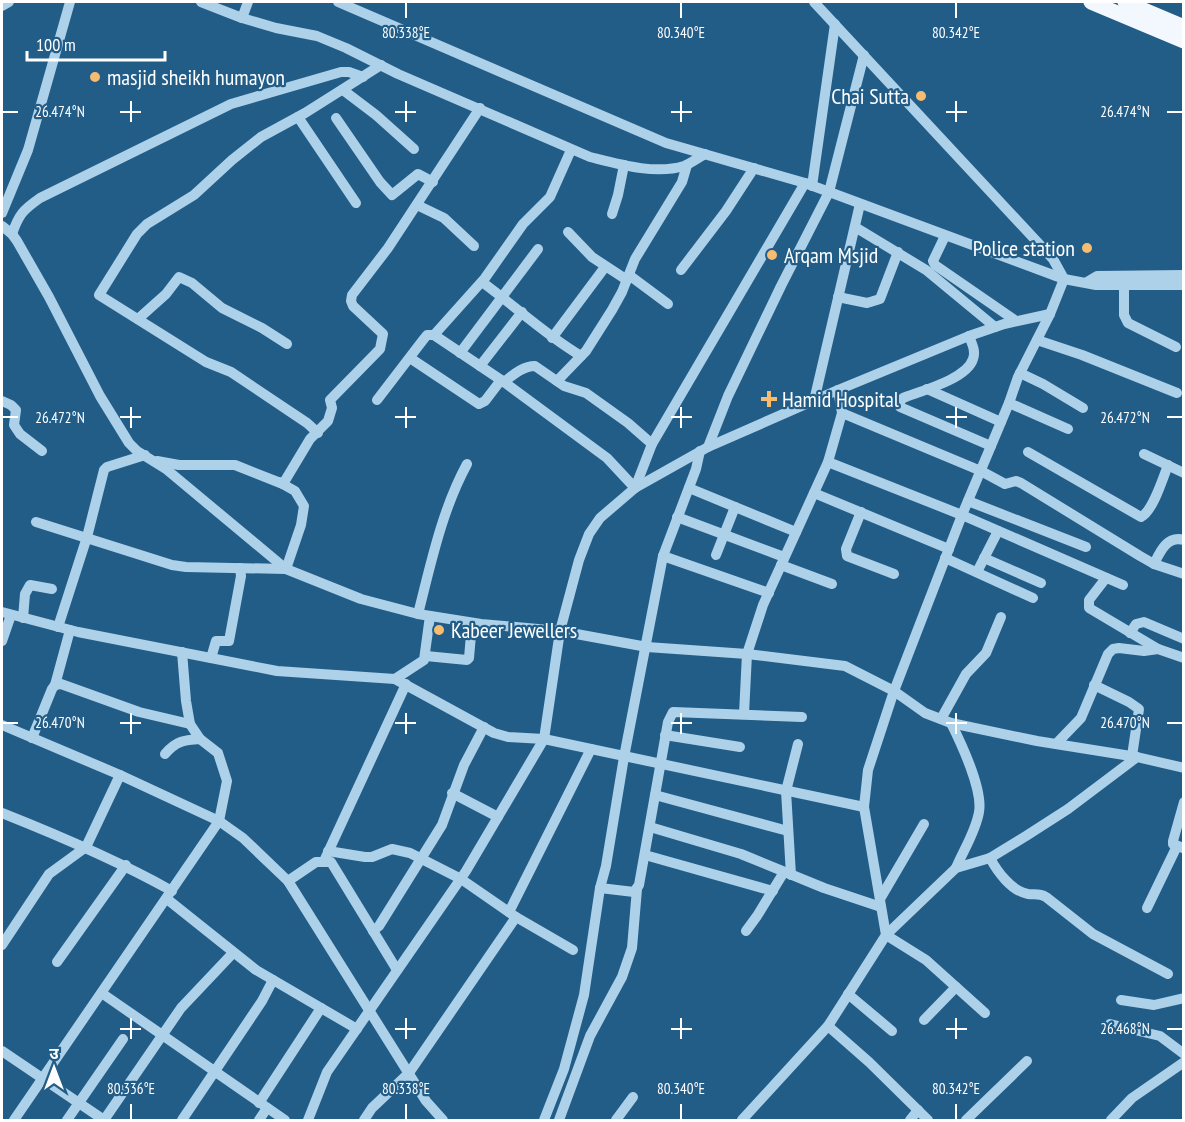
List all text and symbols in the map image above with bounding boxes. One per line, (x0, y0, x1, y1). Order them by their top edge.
text: 80.338°E (382, 23, 430, 42)
text: 80.340°E (657, 23, 705, 42)
text: 80.342°E (932, 23, 980, 42)
scale bar (27, 24, 165, 62)
text: 100 m (36, 33, 76, 56)
place label: masjid sheikh humayon (107, 63, 285, 91)
marker: masjid sheikh humayon (88, 70, 102, 84)
place label: Chai Sutta (831, 82, 909, 110)
marker: Chai Sutta (914, 89, 928, 103)
text: 26.474°N (35, 102, 85, 121)
text: 26.474°N (1100, 102, 1150, 121)
place label: Police station (973, 234, 1075, 262)
place label: Arqam Msjid (784, 241, 878, 269)
marker: Police station (1080, 241, 1094, 255)
marker: Arqam Msjid (765, 248, 779, 262)
place label: Hamid Hospital (782, 385, 900, 413)
marker: Hamid Hospital (760, 390, 778, 408)
text: 26.472°N (35, 408, 85, 427)
text: 26.472°N (1100, 408, 1150, 427)
place label: Kabeer Jewellers (451, 616, 577, 644)
marker: Kabeer Jewellers (432, 623, 446, 637)
text: 26.470°N (35, 713, 85, 732)
text: 26.470°N (1100, 713, 1150, 732)
text: 26.468°N (1100, 1019, 1150, 1038)
north arrow (24, 1038, 84, 1098)
text: उ (49, 1043, 59, 1063)
text: 80.336°E (107, 1079, 155, 1098)
text: 80.338°E (382, 1079, 430, 1098)
text: 80.340°E (657, 1079, 705, 1098)
text: 80.342°E (932, 1079, 980, 1098)

